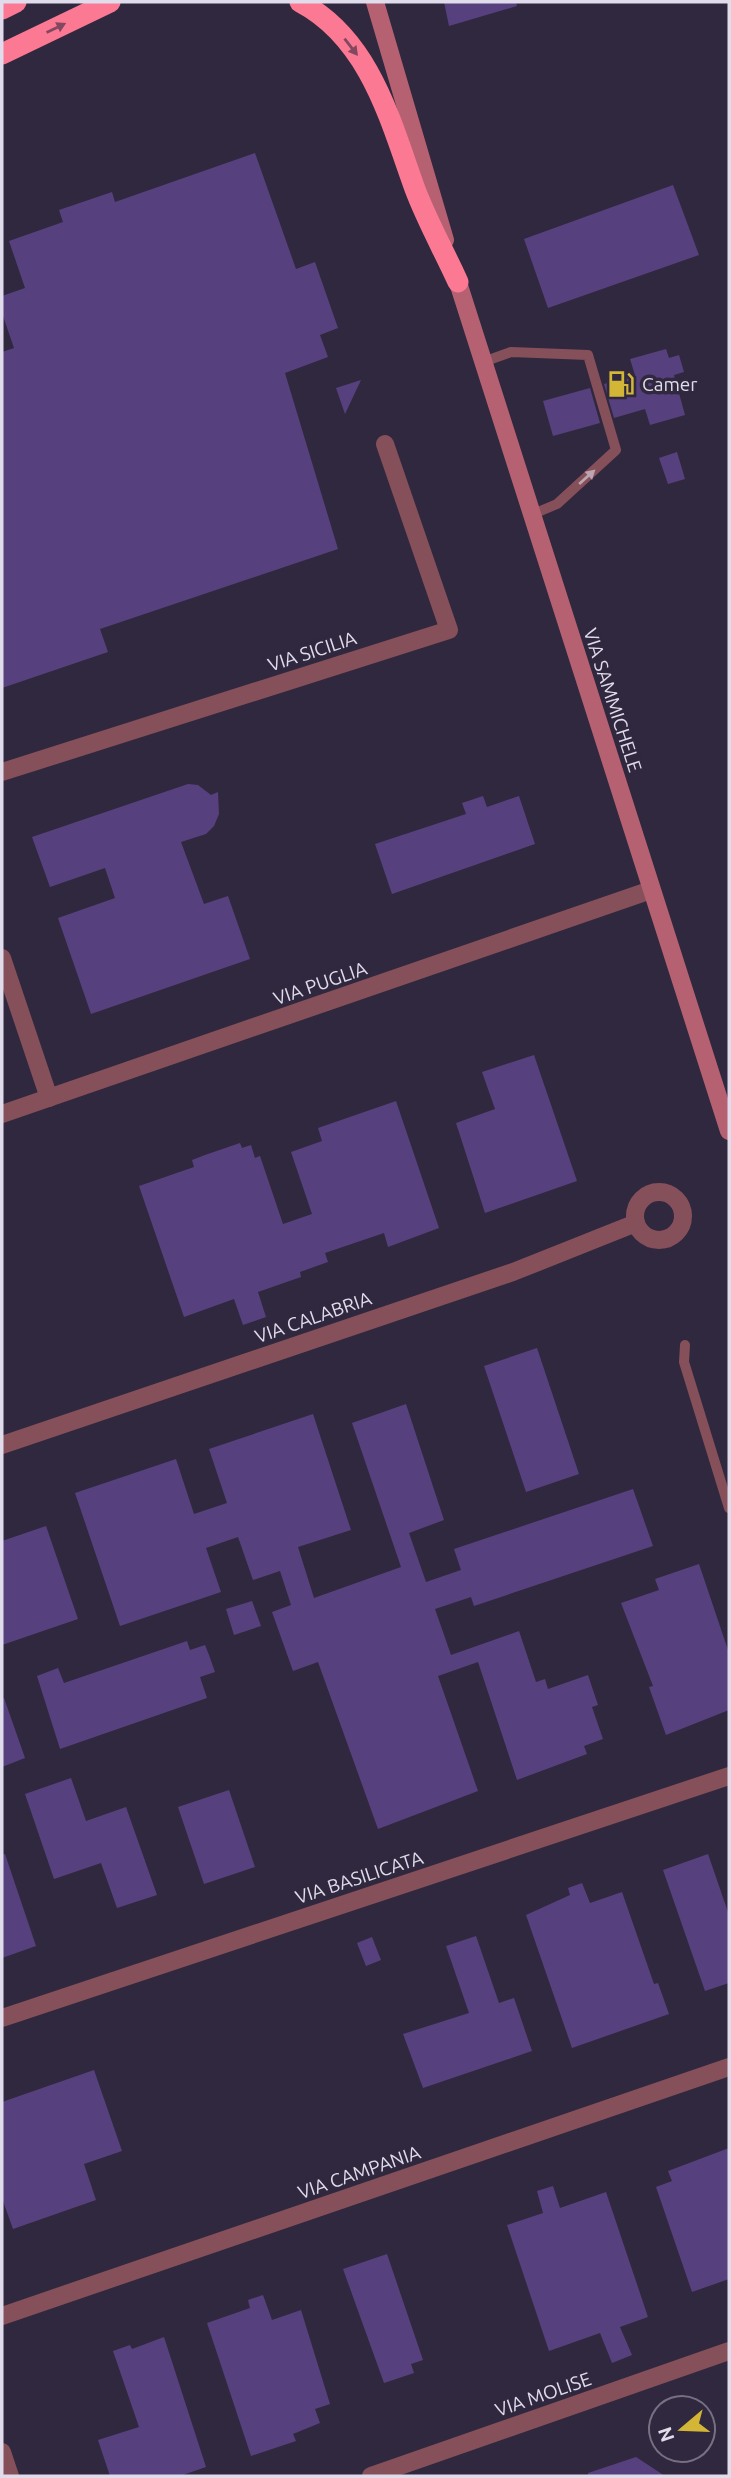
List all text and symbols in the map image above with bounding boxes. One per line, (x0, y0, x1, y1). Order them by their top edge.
one-way arrow (46, 22, 66, 34)
one-way arrow (343, 37, 358, 55)
fuel station icon: Camer (606, 369, 636, 399)
place label: Camer (642, 373, 698, 395)
one-way arrow (578, 469, 596, 485)
street label: VIA SAMMICHELE (579, 625, 647, 775)
street label: VIA SICILIA (265, 626, 360, 676)
street label: VIA PUGLIA (270, 957, 370, 1009)
street label: VIA CALABRIA (252, 1287, 375, 1347)
street label: VIA BASILICATA (292, 1846, 426, 1908)
street label: VIA CAMPANIA (295, 2141, 424, 2203)
street label: VIA MOLISE (492, 2367, 594, 2421)
north arrow (647, 2394, 717, 2464)
text: N (653, 2424, 679, 2445)

